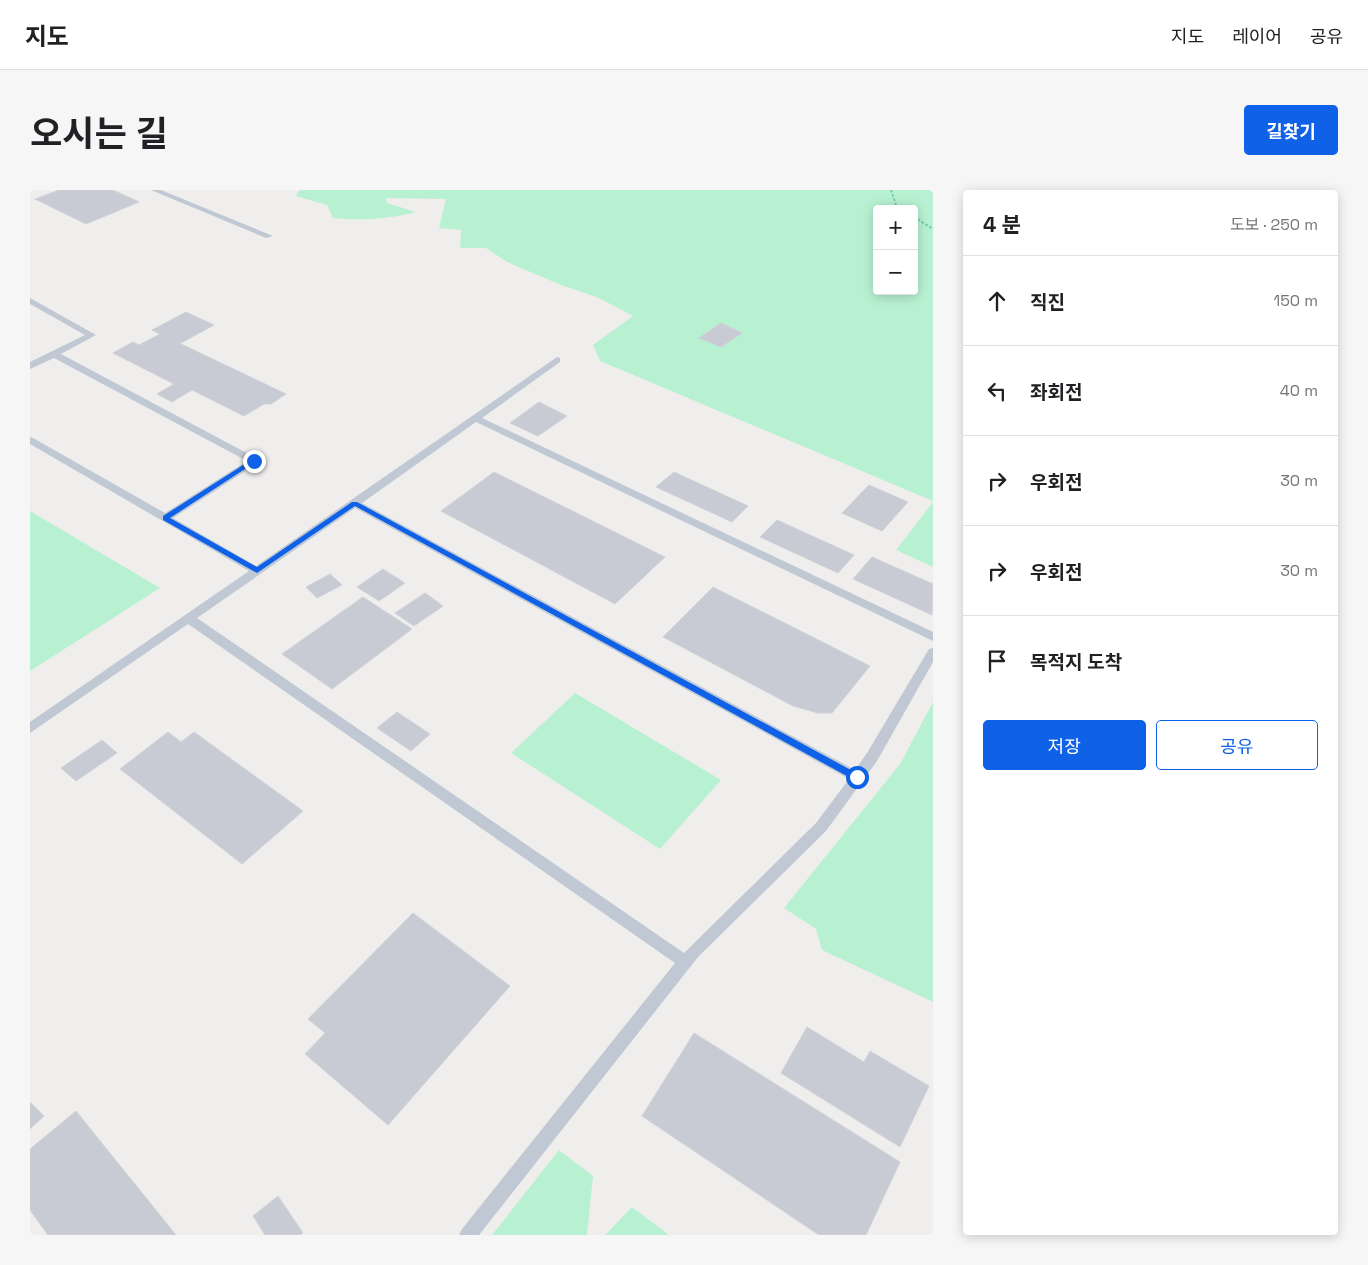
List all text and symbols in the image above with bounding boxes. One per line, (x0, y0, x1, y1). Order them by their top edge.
text: 지도 (25, 21, 69, 52)
text: 지도 (1171, 25, 1204, 48)
text: 레이어 (1232, 25, 1282, 48)
text: 공유 (1310, 25, 1343, 48)
button: 길찾기 (1244, 105, 1338, 155)
text: 오시는 길 (30, 112, 168, 156)
map controls (873, 205, 918, 295)
button: + (873, 205, 918, 250)
text: 4 분 (983, 211, 1021, 238)
text: 도보 · 250 m (1230, 214, 1318, 235)
button: − (873, 250, 918, 295)
icon: ahead (983, 287, 1011, 315)
text: 직진 (1030, 290, 1065, 315)
text: 150 m (1274, 290, 1318, 311)
icon: left (983, 377, 1011, 405)
text: 좌회전 (1030, 380, 1082, 405)
text: 40 m (1280, 380, 1318, 401)
route end (243, 450, 266, 473)
icon: right (983, 467, 1011, 495)
text: 우회전 (1030, 470, 1082, 495)
text: 30 m (1280, 470, 1318, 491)
icon: right (983, 557, 1011, 585)
text: 우회전 (1030, 560, 1082, 585)
text: 30 m (1280, 560, 1318, 581)
icon: arrive (983, 647, 1011, 675)
text: 목적지 도착 (1030, 650, 1122, 675)
button: 저장 (983, 720, 1146, 770)
button: 공유 (1156, 720, 1318, 770)
route start (846, 766, 869, 789)

